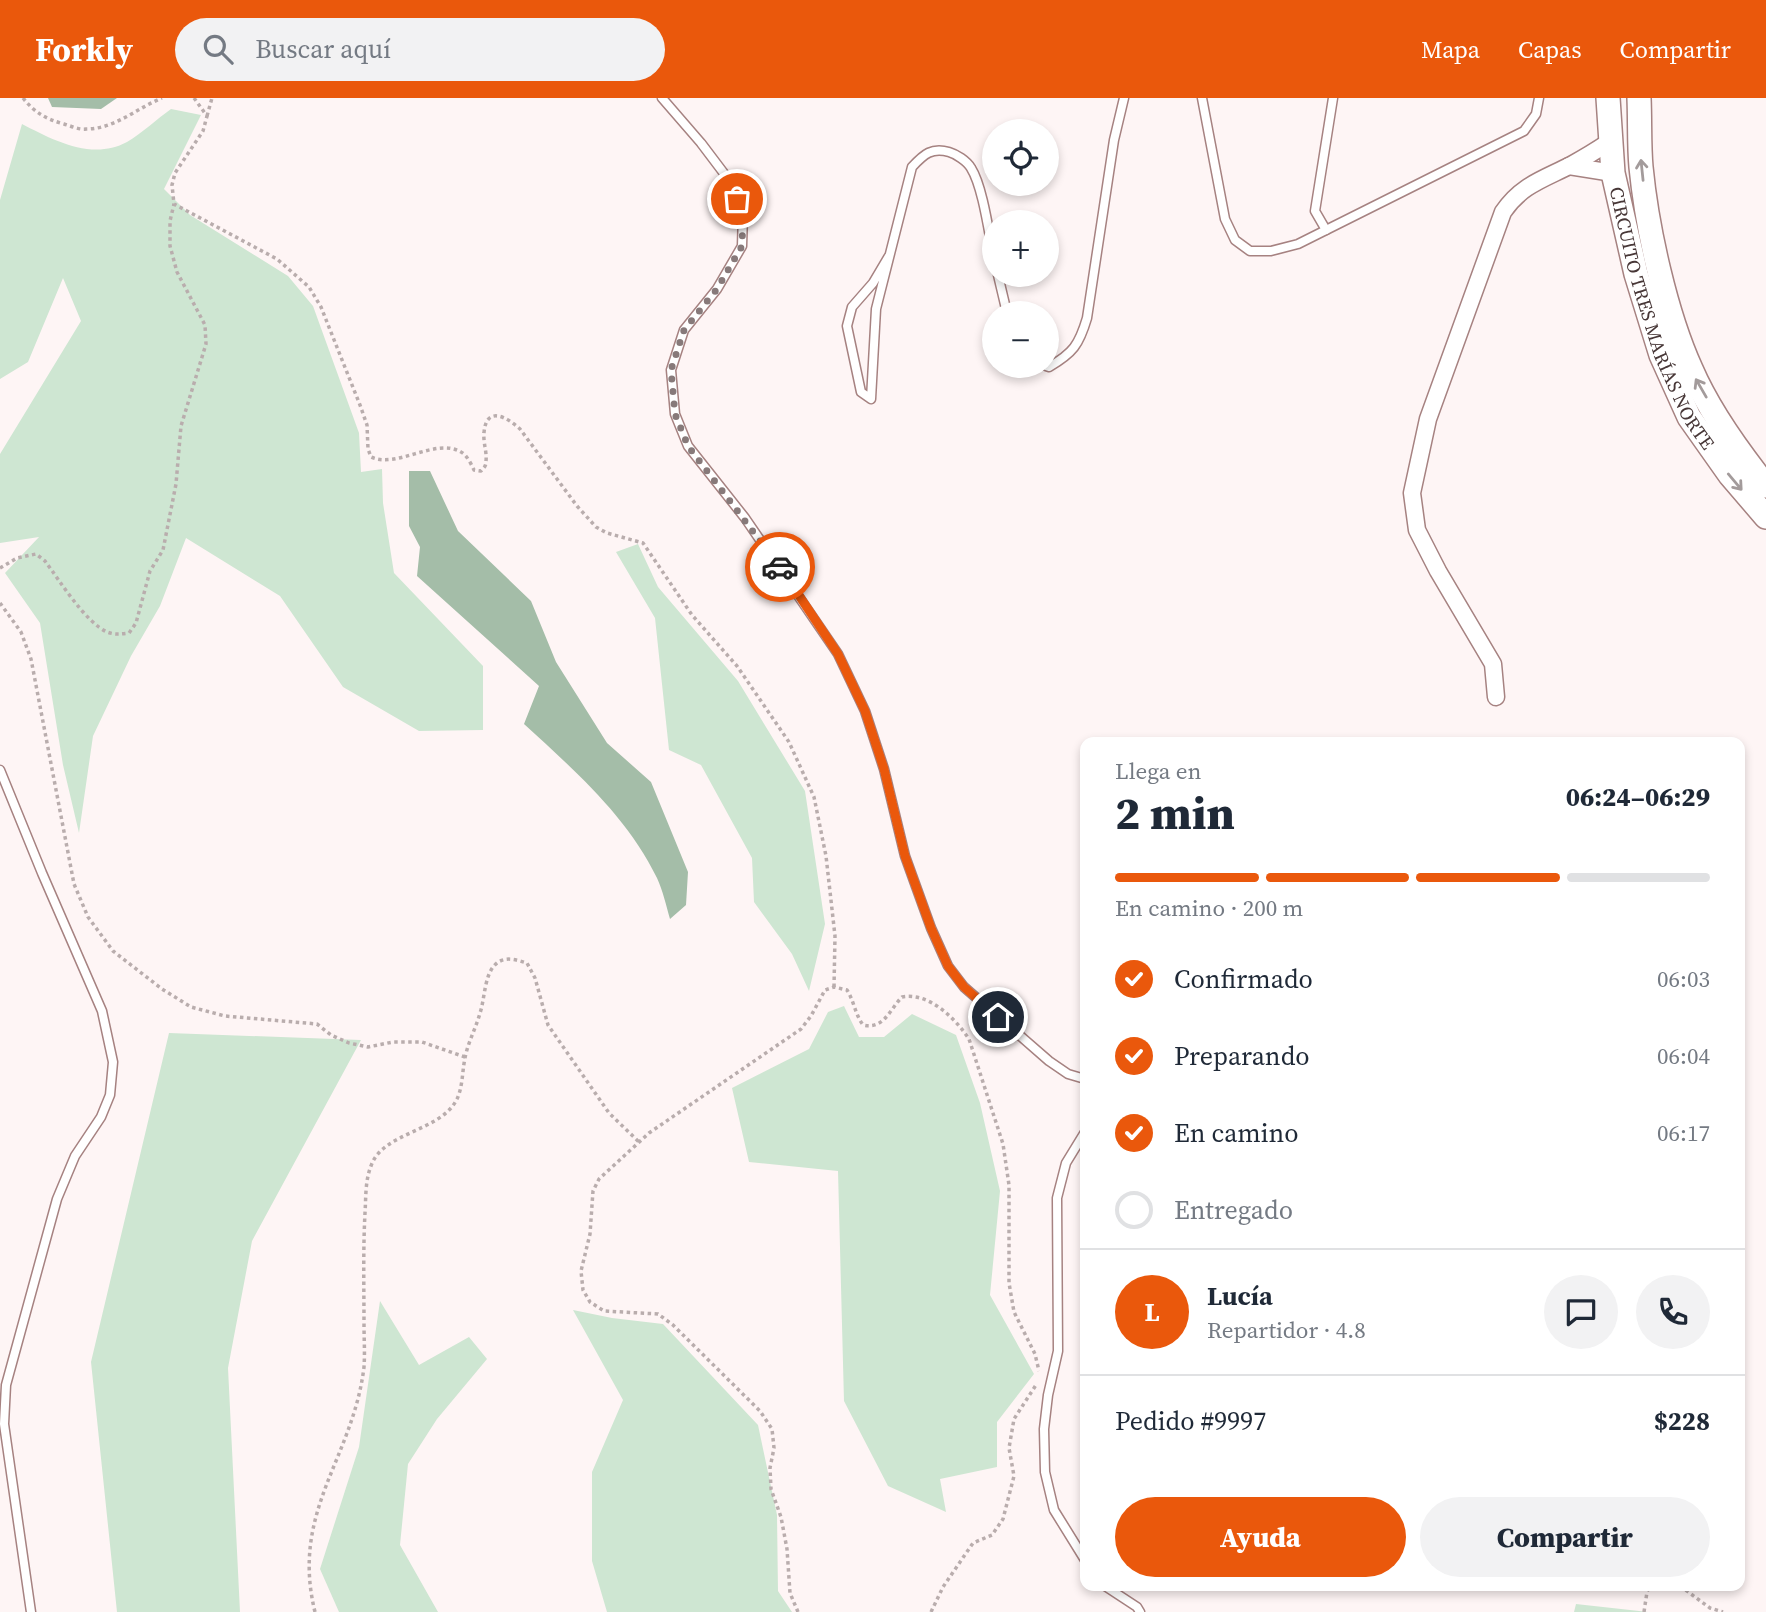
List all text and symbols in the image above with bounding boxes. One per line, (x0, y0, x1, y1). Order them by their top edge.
search box (175, 18, 665, 81)
text: Forkly (35, 27, 133, 72)
icon: search (199, 30, 237, 68)
text: Buscar aquí (255, 31, 391, 67)
text: Mapa (1421, 33, 1480, 66)
text: Capas (1518, 33, 1582, 66)
text: Compartir (1620, 33, 1731, 66)
map controls (982, 119, 1059, 378)
button: locate (982, 119, 1059, 196)
one-way arrow (1636, 159, 1649, 182)
pin (707, 169, 767, 229)
icon: bag (718, 180, 756, 218)
street label: CIRCUITO TRES MARÍAS NORTE (1604, 184, 1721, 455)
button: + (982, 210, 1059, 287)
button: − (982, 301, 1059, 378)
one-way arrow (1694, 379, 1708, 399)
one-way arrow (1728, 472, 1743, 490)
courier (745, 532, 815, 602)
icon: car (761, 548, 799, 586)
text: Llega en (1115, 755, 1201, 787)
text: 06:24–06:29 (1566, 779, 1710, 815)
text: 2 min (1115, 781, 1235, 844)
text: En camino · 200 m (1115, 892, 1303, 924)
icon: check (1115, 960, 1153, 998)
text: Confirmado (1174, 961, 1313, 997)
text: 06:03 (1657, 963, 1710, 995)
pin (968, 987, 1028, 1047)
icon: home (979, 998, 1017, 1036)
icon: check (1115, 1037, 1153, 1075)
text: Preparando (1174, 1038, 1310, 1074)
text: 06:04 (1657, 1040, 1710, 1072)
icon: check (1115, 1114, 1153, 1152)
text: En camino (1174, 1115, 1299, 1151)
text: 06:17 (1657, 1117, 1710, 1149)
text: Entregado (1174, 1192, 1293, 1228)
button: chat (1544, 1275, 1618, 1349)
button: phone (1636, 1275, 1710, 1349)
text: Lucía (1207, 1278, 1273, 1314)
text: L (1144, 1294, 1160, 1330)
text: Repartidor · 4.8 (1207, 1314, 1366, 1346)
text: Pedido #9997 (1115, 1403, 1266, 1439)
text: $228 (1654, 1403, 1710, 1439)
button: Ayuda (1115, 1497, 1406, 1577)
button: Compartir (1420, 1497, 1710, 1577)

